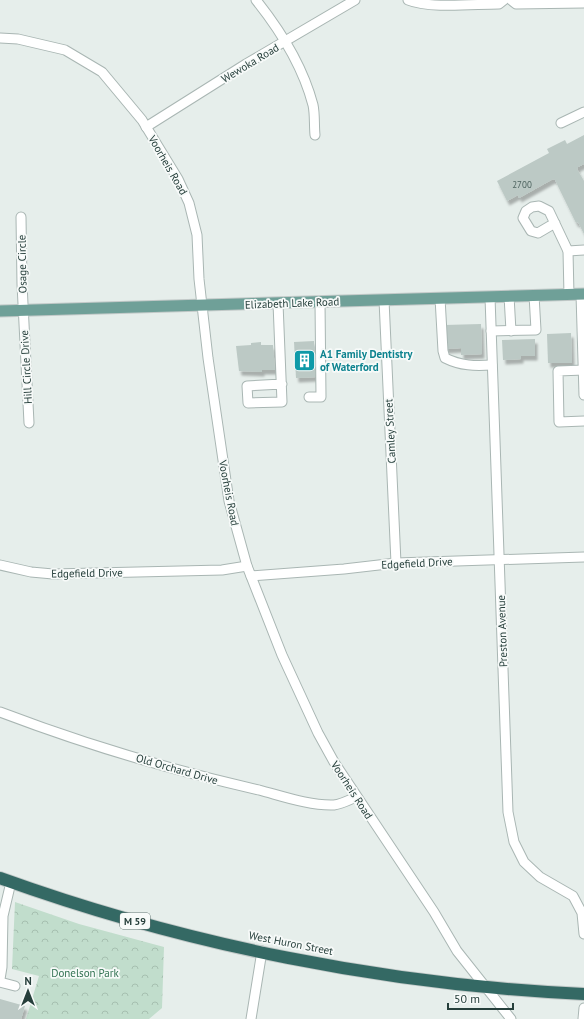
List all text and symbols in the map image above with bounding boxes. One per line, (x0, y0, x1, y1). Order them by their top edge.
street label: Wewoka Road (219, 40, 281, 86)
street label: Voorheis Road (145, 132, 191, 197)
house number: 2700 (512, 179, 532, 190)
street label: Osage Circle (14, 234, 30, 294)
street label: Elizabeth Lake Road (245, 294, 340, 312)
street label: Hill Circle Drive (17, 329, 35, 404)
building icon: A1 Family Dentistry of Waterford (292, 347, 318, 373)
place label: A1 Family Dentistry of Waterford (320, 347, 413, 374)
street label: Camley Street (381, 398, 399, 464)
street label: Voorheis Road (216, 458, 242, 527)
street label: Edgefield Drive (381, 554, 454, 572)
street label: Edgefield Drive (51, 565, 123, 581)
street label: Preston Avenue (494, 594, 510, 667)
street label: Old Orchard Drive (134, 751, 220, 787)
street label: Voorheis Road (327, 757, 376, 822)
road number: M 59 (120, 913, 150, 929)
street label: West Huron Street (248, 928, 335, 958)
park label: Donelson Park (51, 966, 120, 980)
north arrow (8, 971, 48, 1011)
text: N (24, 974, 32, 988)
scale bar (448, 985, 513, 1011)
text: 50 m (454, 991, 480, 1006)

